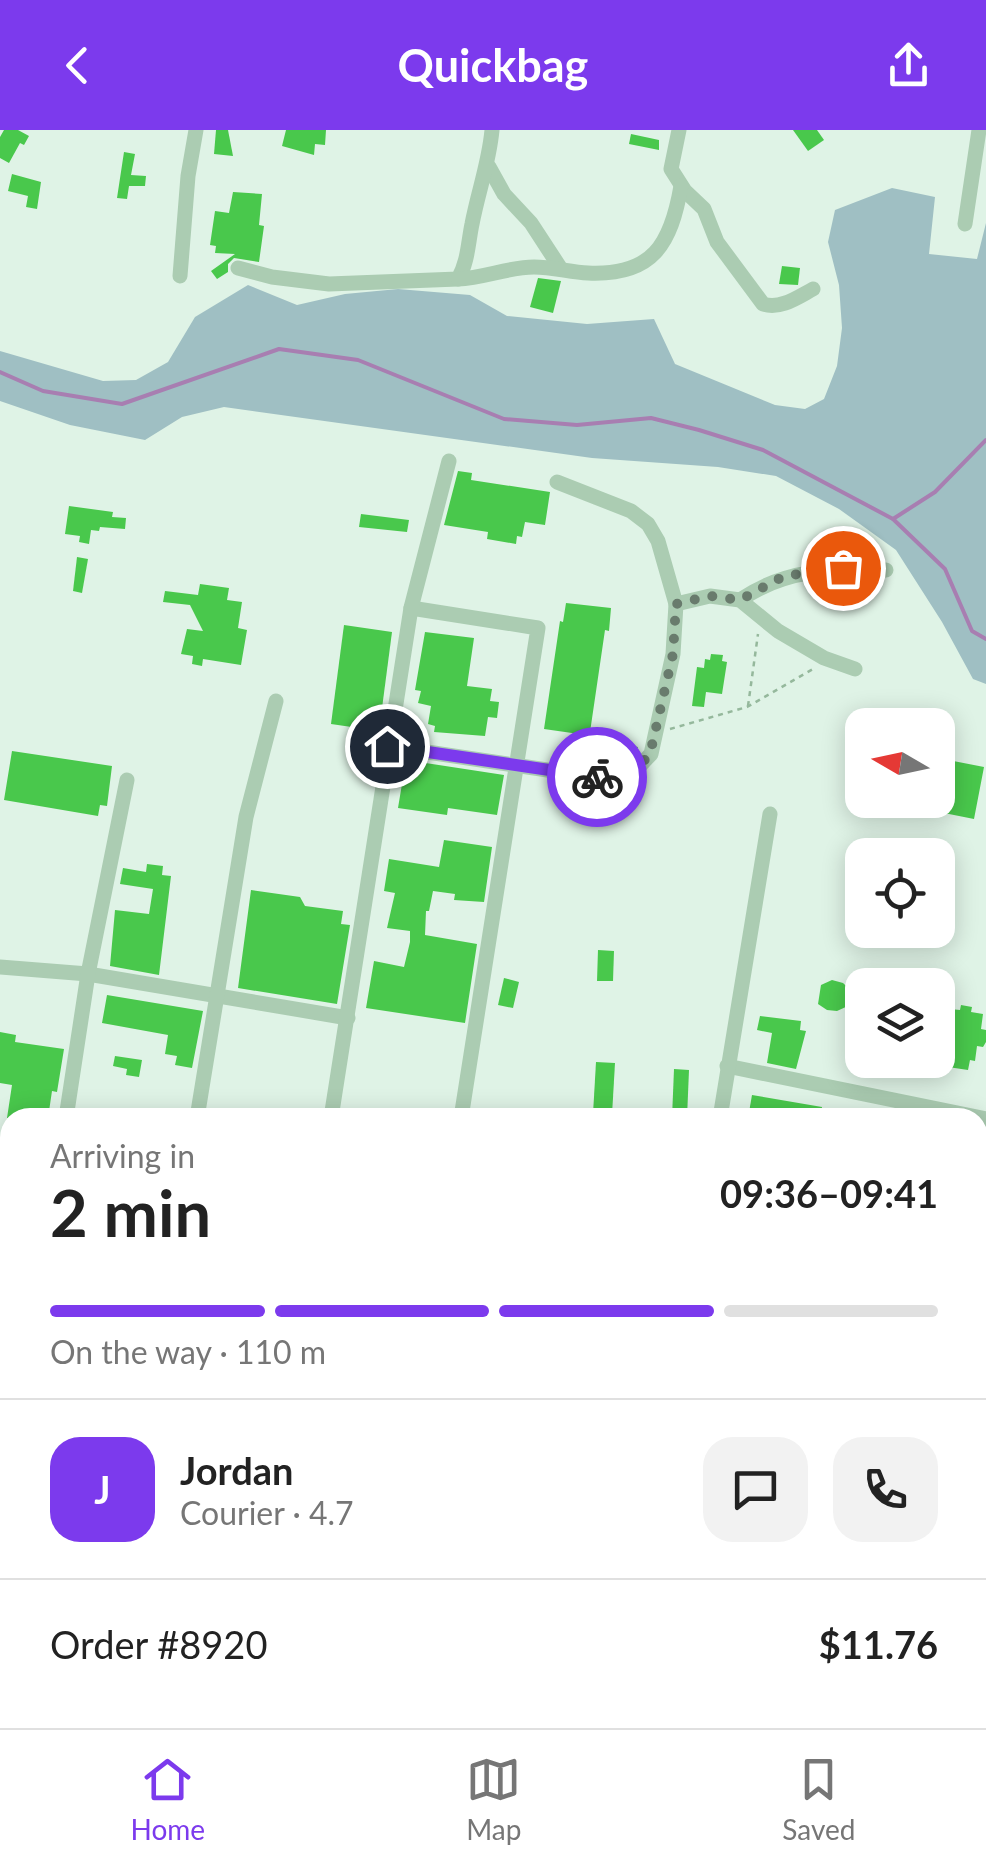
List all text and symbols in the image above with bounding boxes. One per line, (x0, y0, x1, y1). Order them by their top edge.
icon: back (50, 38, 105, 93)
text: Quickbag (398, 38, 588, 92)
icon: share (881, 38, 936, 93)
pin (801, 526, 886, 611)
icon: bag (816, 541, 871, 596)
pin (345, 704, 430, 789)
north arrow (845, 708, 955, 818)
map controls (845, 708, 955, 1078)
icon: home (360, 719, 415, 774)
courier (547, 727, 647, 827)
icon: bike (570, 750, 625, 805)
button: locate (845, 838, 955, 948)
button: layers (845, 968, 955, 1078)
text: Arriving in (50, 1136, 195, 1175)
text: 09:36–09:41 (720, 1170, 938, 1216)
text: 2 min (50, 1173, 211, 1251)
text: On the way · 110 m (50, 1332, 326, 1371)
button: chat (703, 1437, 808, 1542)
button: phone (833, 1437, 938, 1542)
text: Jordan (180, 1447, 293, 1493)
text: J (94, 1466, 111, 1512)
text: Courier · 4.7 (180, 1493, 354, 1532)
text: Order #8920 (50, 1621, 267, 1667)
text: $11.76 (819, 1621, 938, 1667)
tab: Home (131, 1752, 205, 1846)
tab: Map (466, 1752, 521, 1846)
tab: Saved (782, 1752, 855, 1846)

